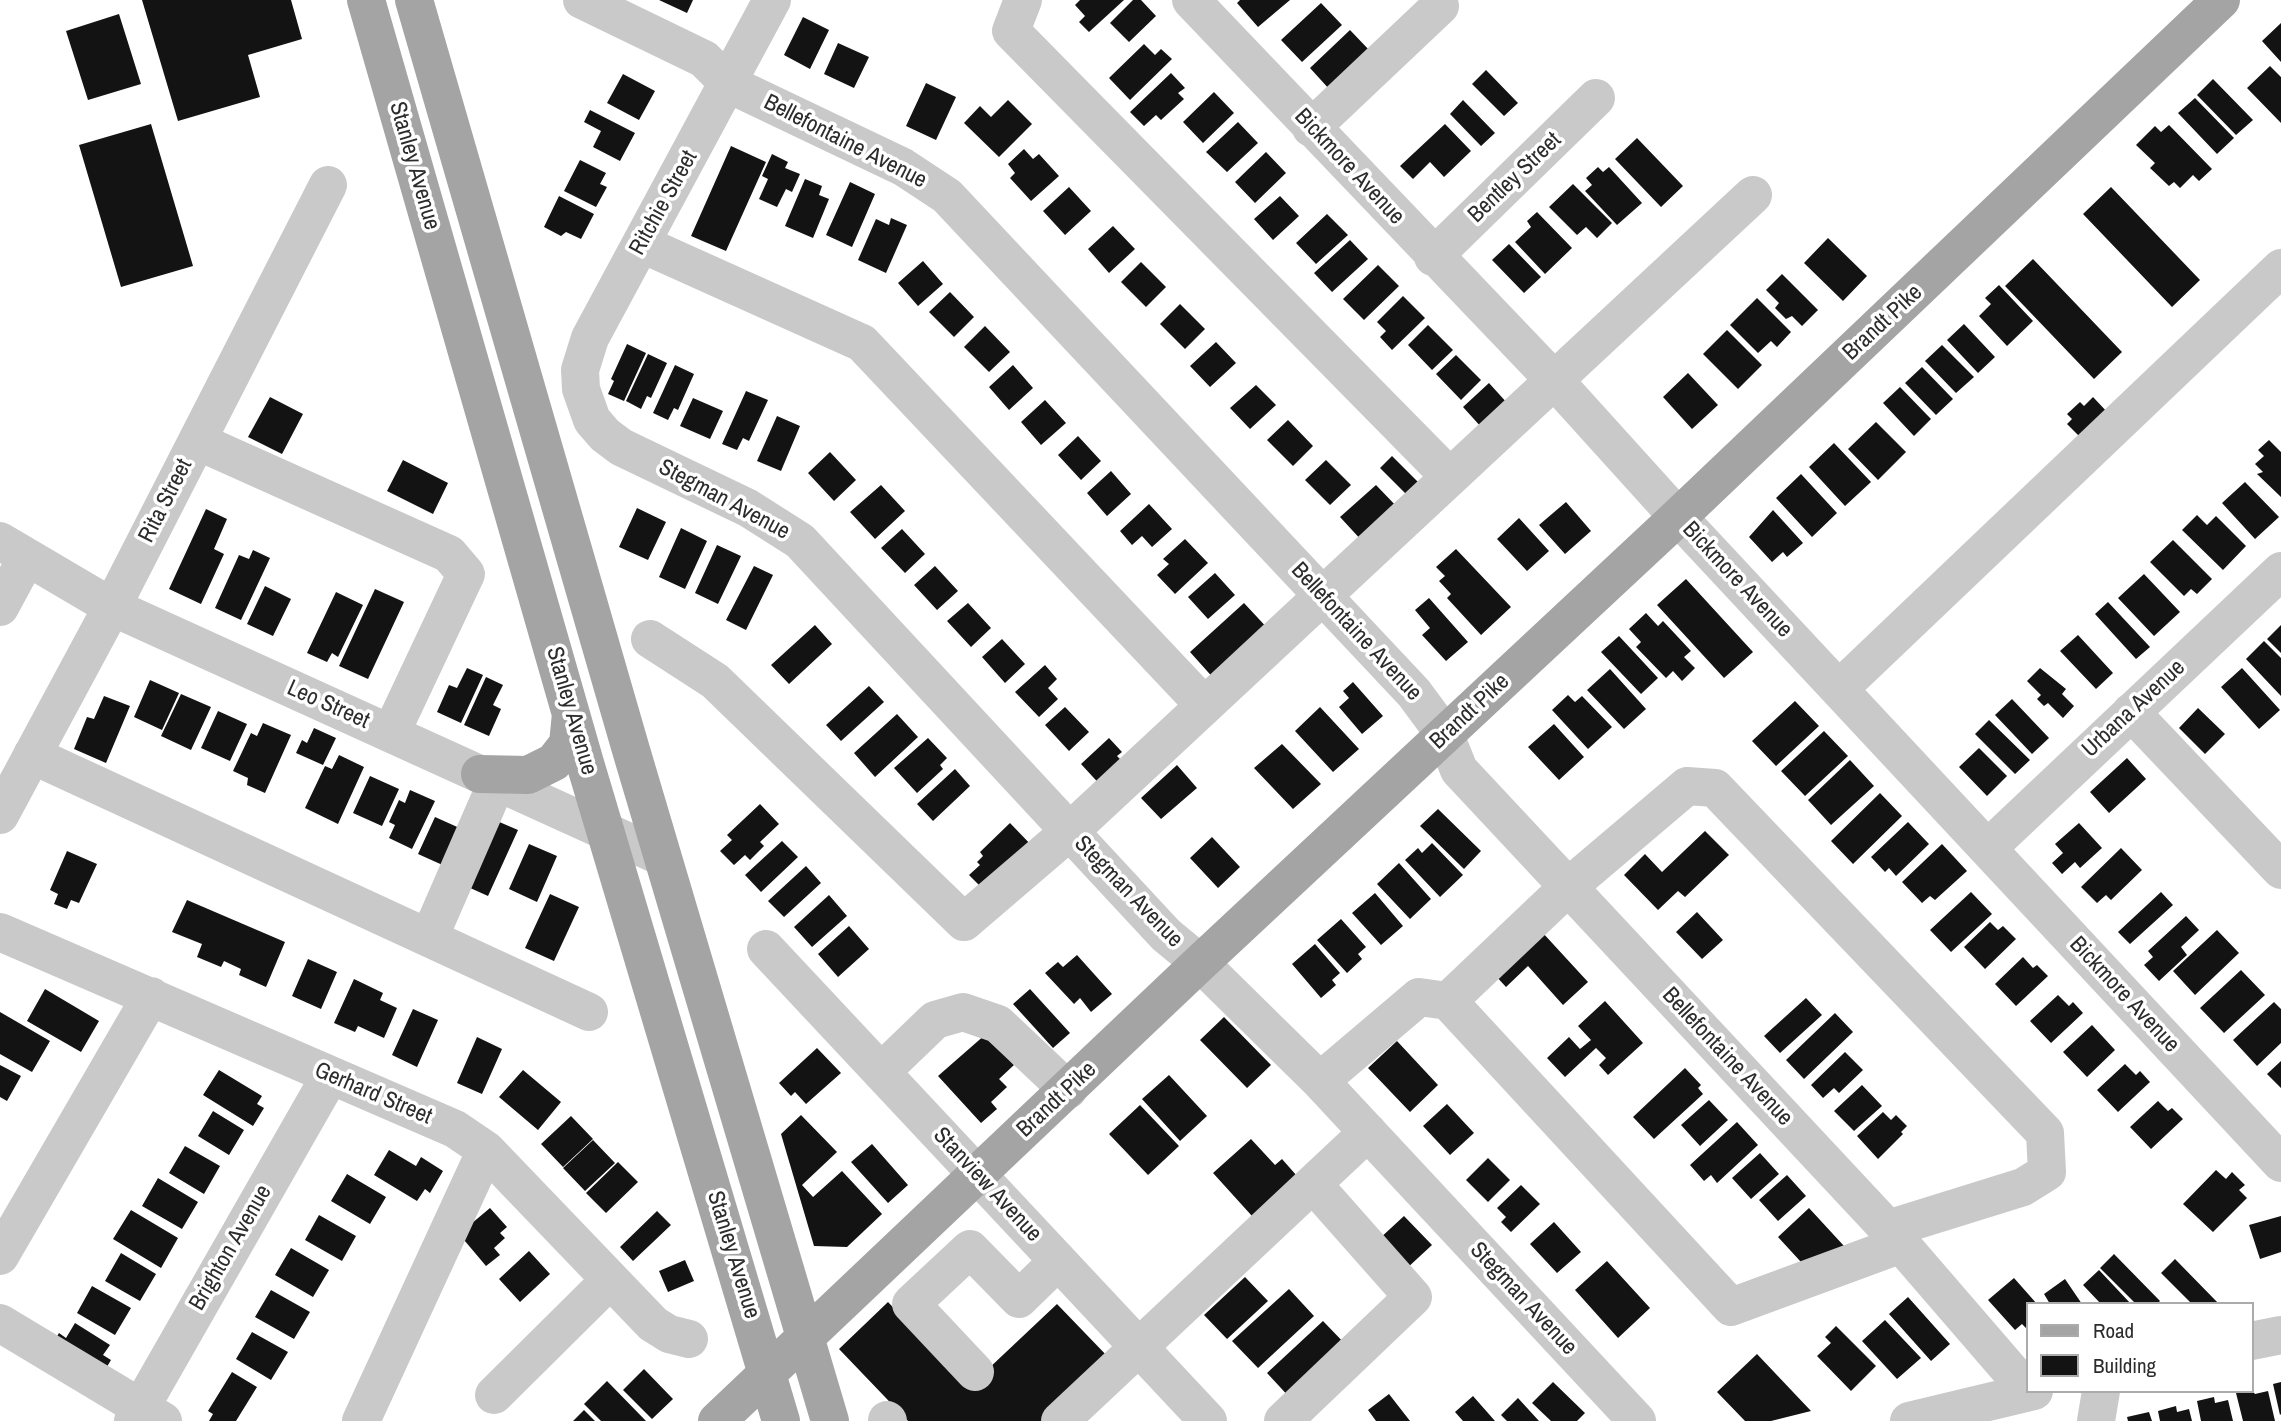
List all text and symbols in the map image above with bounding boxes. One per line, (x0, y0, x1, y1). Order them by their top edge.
street label: Bellefontaine Avenue (759, 89, 931, 195)
street label: Stanley Avenue (383, 99, 445, 233)
street label: Bickmore Avenue (1288, 103, 1410, 231)
street label: Bentley Street (1463, 127, 1567, 229)
street label: Ritchie Street (624, 146, 704, 260)
street label: Brandt Pike (1838, 279, 1928, 367)
street label: Stegman Avenue (654, 454, 794, 546)
street label: Rita Street (133, 455, 199, 547)
street label: Bickmore Avenue (1676, 516, 1798, 644)
street label: Bellefontaine Avenue (1285, 557, 1427, 707)
street label: Stanley Avenue (540, 644, 602, 778)
street label: Urbana Avenue (2077, 654, 2191, 764)
street label: Brandt Pike (1425, 668, 1515, 756)
street label: Leo Street (283, 675, 373, 735)
street label: Stegman Avenue (1068, 830, 1188, 954)
street label: Bickmore Avenue (2063, 931, 2185, 1059)
street label: Bellefontaine Avenue (1656, 982, 1798, 1132)
street label: Brandt Pike (1012, 1056, 1102, 1144)
street label: Gerhard Street (310, 1057, 436, 1131)
street label: Stanview Avenue (927, 1122, 1047, 1248)
street label: Brighton Avenue (184, 1180, 278, 1316)
street label: Stanley Avenue (701, 1188, 765, 1322)
street label: Stegman Avenue (1464, 1237, 1582, 1361)
legend (2025, 1302, 2253, 1393)
text: Road (2093, 1316, 2134, 1345)
text: Building (2093, 1351, 2156, 1380)

